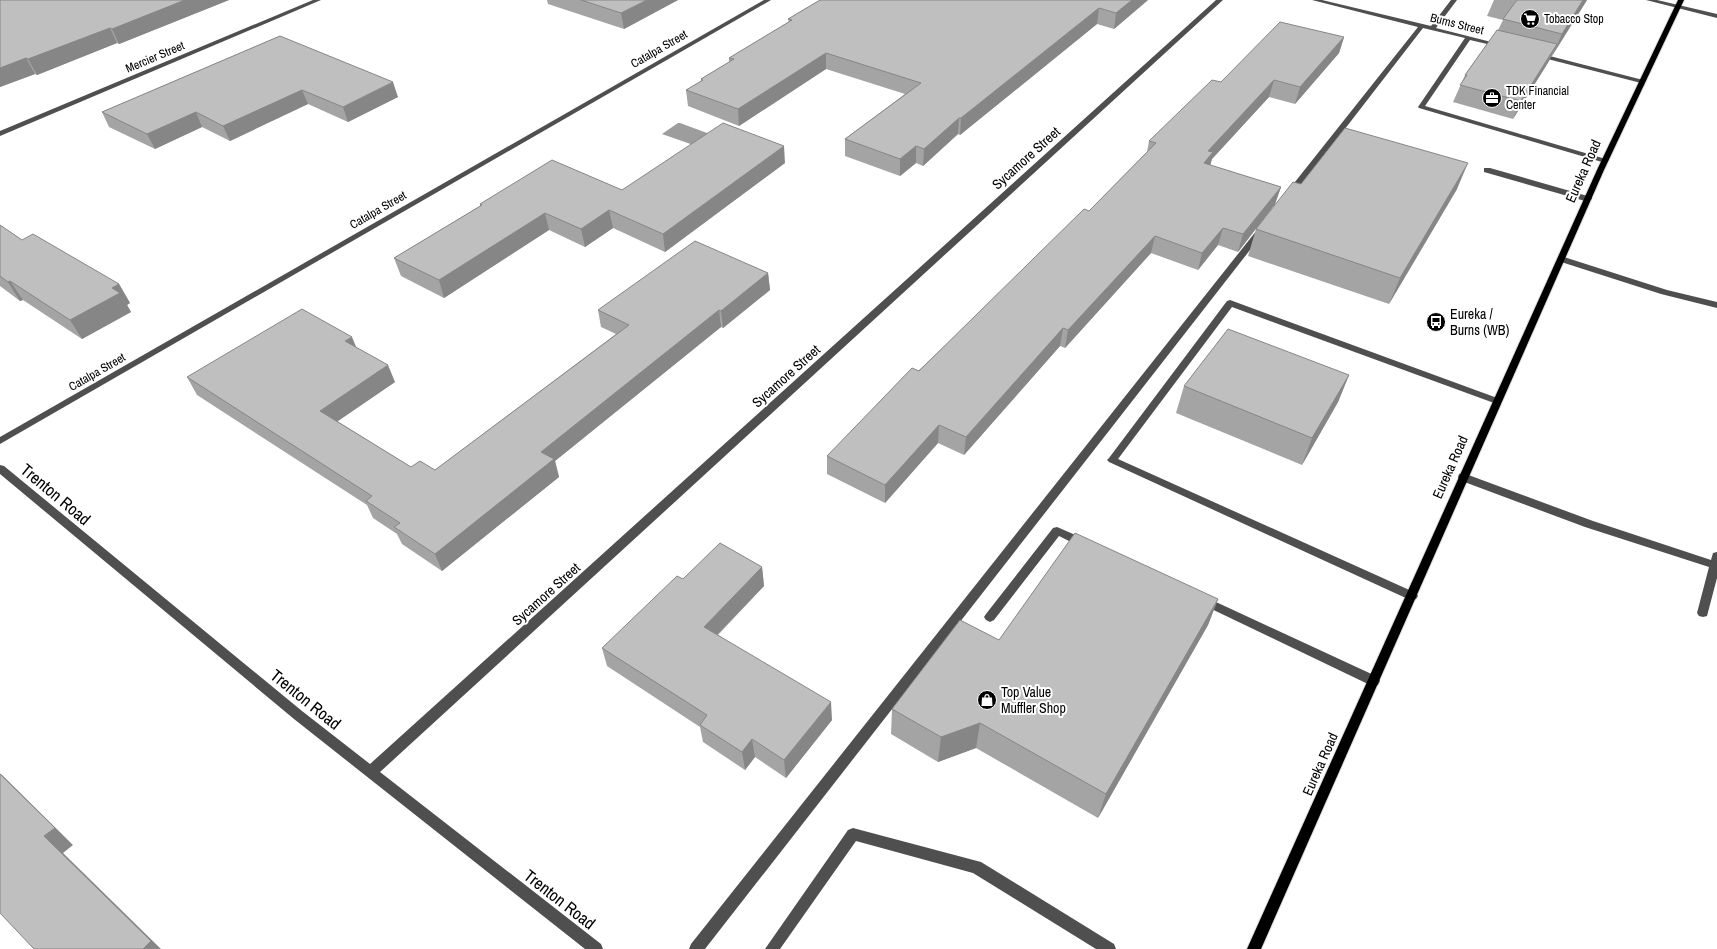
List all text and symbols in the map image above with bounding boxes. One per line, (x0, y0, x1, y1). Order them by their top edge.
supermarket icon: Tobacco Stop (1519, 8, 1541, 30)
street label: Burns Street (1429, 10, 1486, 38)
place label: Tobacco Stop (1544, 11, 1604, 27)
street label: Catalpa Street (628, 26, 690, 72)
street label: Mercier Street (123, 37, 187, 77)
place label: TDK Financial Center (1506, 83, 1569, 113)
office icon: TDK Financial Center (1481, 87, 1503, 109)
street label: Sycamore Street (988, 123, 1064, 193)
street label: Eureka Road (1561, 137, 1605, 205)
street label: Catalpa Street (347, 187, 409, 233)
place label: Eureka / Burns (WB) (1450, 305, 1509, 339)
bus stop icon: Eureka / Burns (WB) (1425, 311, 1447, 333)
street label: Sycamore Street (748, 341, 824, 411)
street label: Catalpa Street (66, 349, 128, 395)
street label: Eureka Road (1428, 433, 1472, 501)
street label: Trenton Road (16, 458, 96, 530)
street label: Sycamore Street (508, 559, 584, 629)
street label: Trenton Road (266, 663, 346, 735)
place label: Top Value Muffler Shop (1001, 683, 1066, 717)
shop icon: Top Value Muffler Shop (976, 689, 998, 711)
street label: Eureka Road (1298, 730, 1342, 798)
street label: Trenton Road (520, 864, 600, 934)

